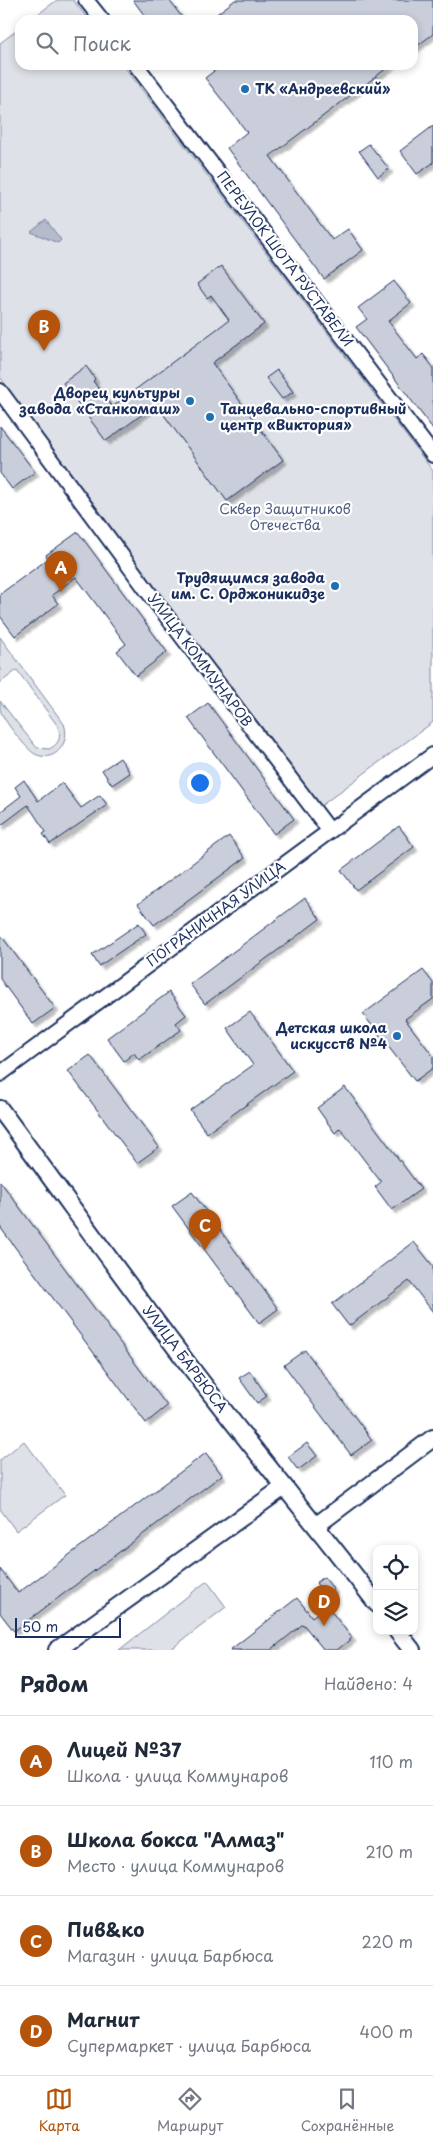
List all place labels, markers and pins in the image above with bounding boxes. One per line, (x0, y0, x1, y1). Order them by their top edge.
place label: ТК «Андреевский» (255, 78, 391, 99)
marker: ТК «Андреевский» (239, 83, 251, 95)
pin: B (28, 310, 60, 351)
place label: Дворец культуры завода «Станкомаш» (19, 382, 181, 419)
marker: Дворец культуры завода «Станкомаш» (184, 395, 196, 407)
place label: Танцевально-спортивный центр «Виктория» (220, 398, 407, 435)
marker: Танцевально-спортивный центр «Виктория» (204, 411, 216, 423)
pin: A (45, 551, 77, 592)
place label: Трудящимся завода им. С. Орджоникидзе (171, 567, 326, 604)
marker: Трудящимся завода им. С. Орджоникидзе (329, 580, 341, 592)
place label: Детская школа искусств №4 (275, 1017, 388, 1054)
marker: Детская школа искусств №4 (391, 1030, 403, 1042)
pin: C (189, 1209, 221, 1250)
pin: D (308, 1585, 340, 1626)

